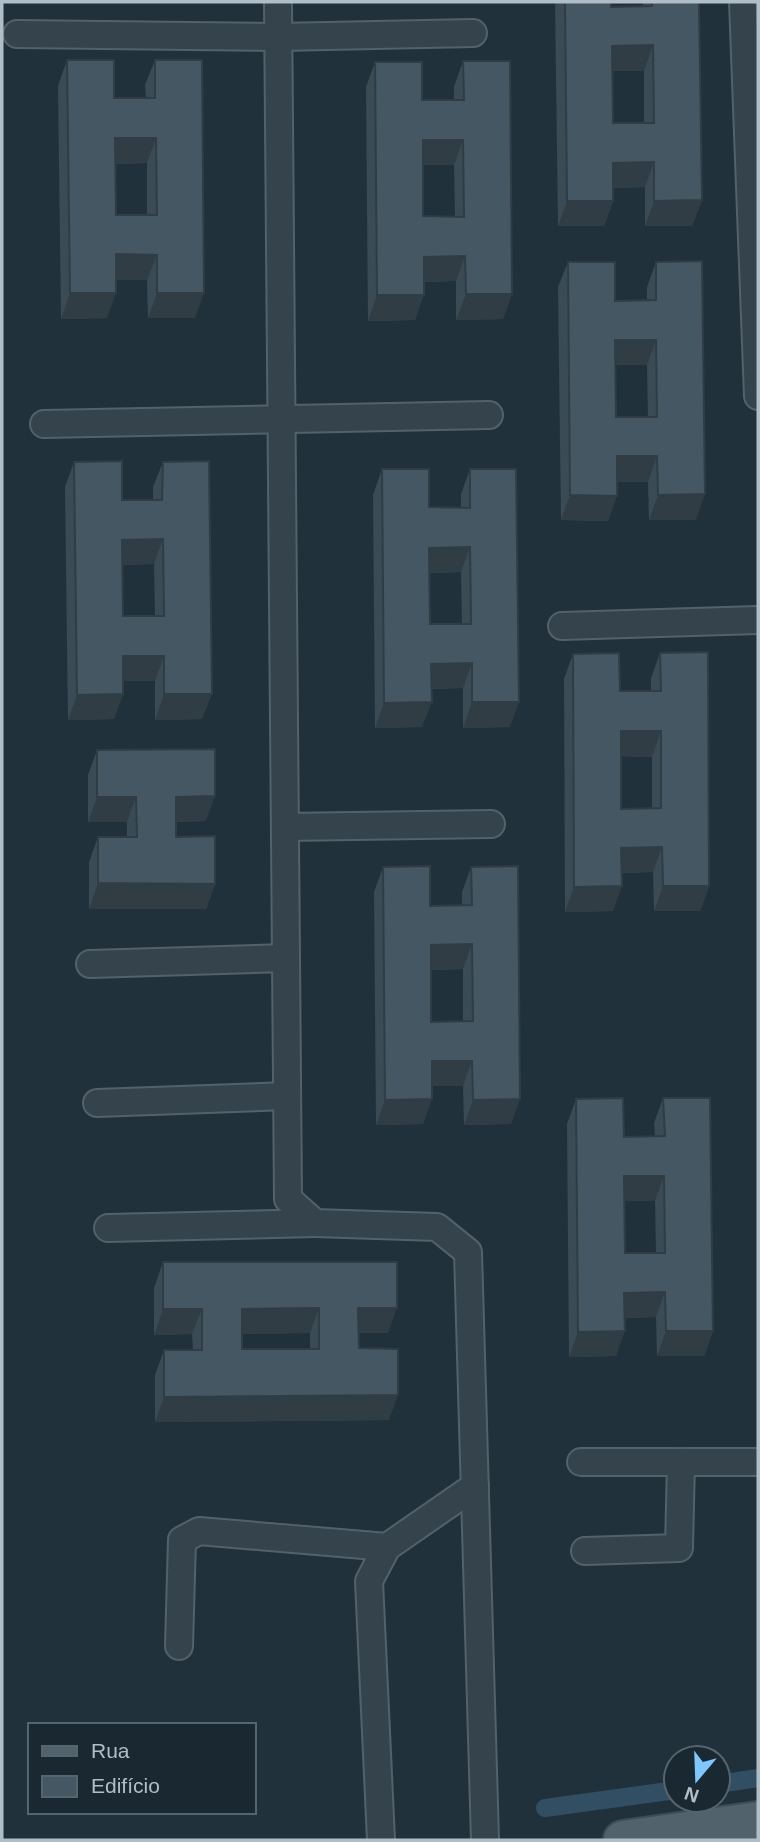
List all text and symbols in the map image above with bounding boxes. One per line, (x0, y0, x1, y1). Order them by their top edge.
legend (28, 1723, 256, 1814)
text: Rua (91, 1739, 130, 1762)
north arrow (662, 1744, 732, 1814)
text: Edifício (91, 1774, 160, 1797)
text: N (682, 1782, 702, 1807)

